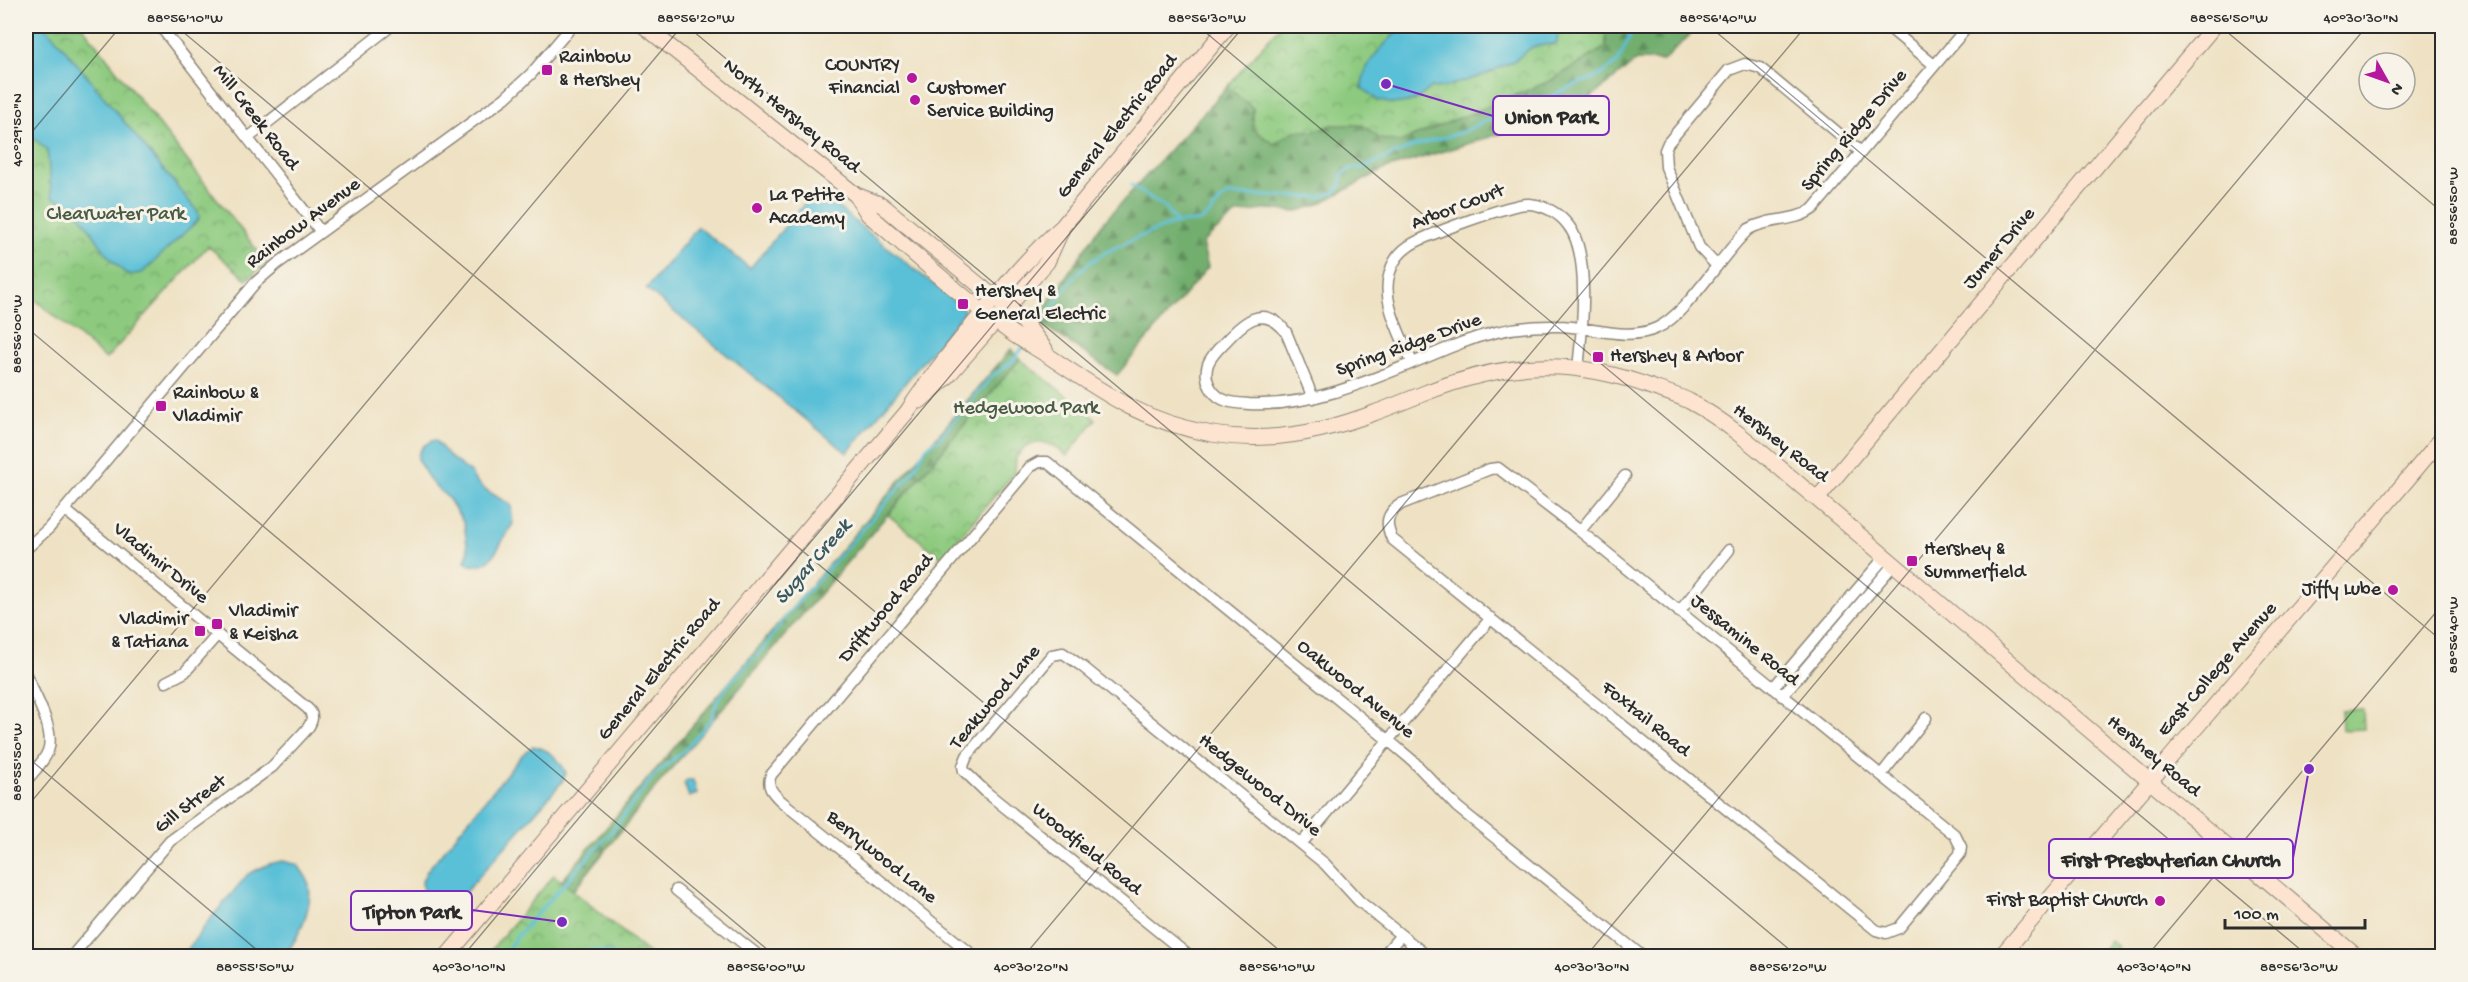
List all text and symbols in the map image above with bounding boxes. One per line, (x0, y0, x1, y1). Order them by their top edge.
text: 88°56'10"W (147, 10, 223, 28)
text: 88°56'20"W (657, 10, 735, 28)
text: 88°56'30"W (1168, 10, 1246, 28)
text: 88°56'40"W (1679, 10, 1757, 28)
text: 88°56'50"W (2190, 10, 2268, 28)
text: 40°30'30"N (2324, 10, 2399, 28)
place label: Rainbow & Hershey (559, 47, 640, 93)
street label: General Electric Road (1053, 48, 1185, 204)
north arrow (2357, 51, 2417, 111)
street label: North Hershey Road (718, 55, 866, 181)
place label: COUNTRY Financial (825, 55, 900, 101)
street label: Mill Creek Road (207, 61, 305, 177)
marker: Rainbow & Hershey (540, 63, 554, 77)
street label: Spring Ridge Drive (1797, 65, 1913, 197)
marker: COUNTRY Financial (905, 71, 919, 85)
place label: Customer Service Building (927, 78, 1054, 124)
text: N (2385, 78, 2406, 99)
text: 40°29'50"N (9, 93, 27, 167)
marker: Customer Service Building (908, 93, 922, 107)
callout: Union Park (1493, 96, 1609, 135)
text: Union Park (1505, 107, 1600, 132)
text: 88°56'50"W (2445, 167, 2463, 245)
street label: Rainbow Avenue (242, 173, 366, 274)
street label: Arbor Court (1408, 179, 1509, 236)
place label: La Petite Academy (769, 185, 845, 231)
marker: La Petite Academy (750, 201, 764, 215)
street label: Jumer Drive (1959, 203, 2041, 295)
park label: Clearwater Park (47, 204, 187, 227)
place label: Hershey & General Electric (975, 281, 1107, 327)
text: 88°56'00"W (9, 295, 27, 373)
marker: Hershey & General Electric (956, 297, 970, 311)
street label: Spring Ridge Drive (1333, 309, 1485, 383)
place label: Hershey & Arbor (1610, 346, 1745, 369)
marker: Hershey & Arbor (1591, 350, 1605, 364)
place label: Rainbow & Vladimir (172, 383, 260, 429)
park label: Hedgewood Park (953, 398, 1101, 421)
marker: Rainbow & Vladimir (154, 399, 168, 413)
street label: Hershey Road (1727, 399, 1834, 490)
water label: Sugar Creek (770, 513, 860, 611)
street label: Vladimir Drive (107, 518, 213, 610)
place label: Hershey & Summerfield (1924, 539, 2028, 585)
street label: Driftwood Road (833, 548, 941, 670)
marker: Hershey & Summerfield (1905, 554, 1919, 568)
place label: Jiffy Lube (2302, 579, 2382, 602)
marker: Jiffy Lube (2386, 583, 2400, 597)
street label: Jessamine Road (1685, 590, 1805, 693)
street label: General Electric Road (594, 592, 728, 746)
text: 88°56'40"W (2445, 596, 2463, 674)
street label: East College Avenue (2153, 598, 2283, 742)
place label: Vladimir & Keisha (228, 601, 299, 647)
place label: Vladimir & Tatiana (111, 609, 190, 655)
marker: Vladimir & Keisha (210, 617, 224, 631)
marker: Vladimir & Tatiana (193, 624, 207, 638)
street label: Oakwood Avenue (1291, 635, 1419, 745)
street label: Teakwood Lane (945, 641, 1047, 756)
street label: Foxtail Road (1595, 677, 1696, 764)
street label: Hershey Road (2101, 711, 2206, 804)
text: 88°55'50"W (9, 723, 27, 801)
street label: Hedgewood Drive (1193, 729, 1326, 843)
street label: Gill Street (151, 769, 233, 839)
street label: Woodfield Road (1026, 799, 1147, 903)
street label: Berrywood Lane (820, 806, 941, 910)
callout: First Presbyterian Church (2049, 839, 2293, 878)
text: First Presbyterian Church (2060, 850, 2281, 875)
place label: First Baptist Church (1986, 890, 2148, 913)
callout: Tipton Park (351, 891, 472, 930)
scale bar (2225, 892, 2364, 930)
marker: First Baptist Church (2153, 894, 2167, 908)
text: Tipton Park (361, 902, 463, 927)
text: 100 m (2233, 905, 2279, 926)
text: 88°55'50"W (216, 959, 294, 977)
text: 40°30'10"N (432, 959, 506, 977)
text: 88°56'00"W (727, 959, 805, 977)
text: 40°30'20"N (994, 959, 1068, 977)
text: 88°56'10"W (1239, 959, 1315, 977)
text: 40°30'30"N (1555, 959, 1630, 977)
text: 88°56'20"W (1749, 959, 1827, 977)
text: 40°30'40"N (2117, 959, 2191, 977)
text: 88°56'30"W (2260, 959, 2338, 977)

